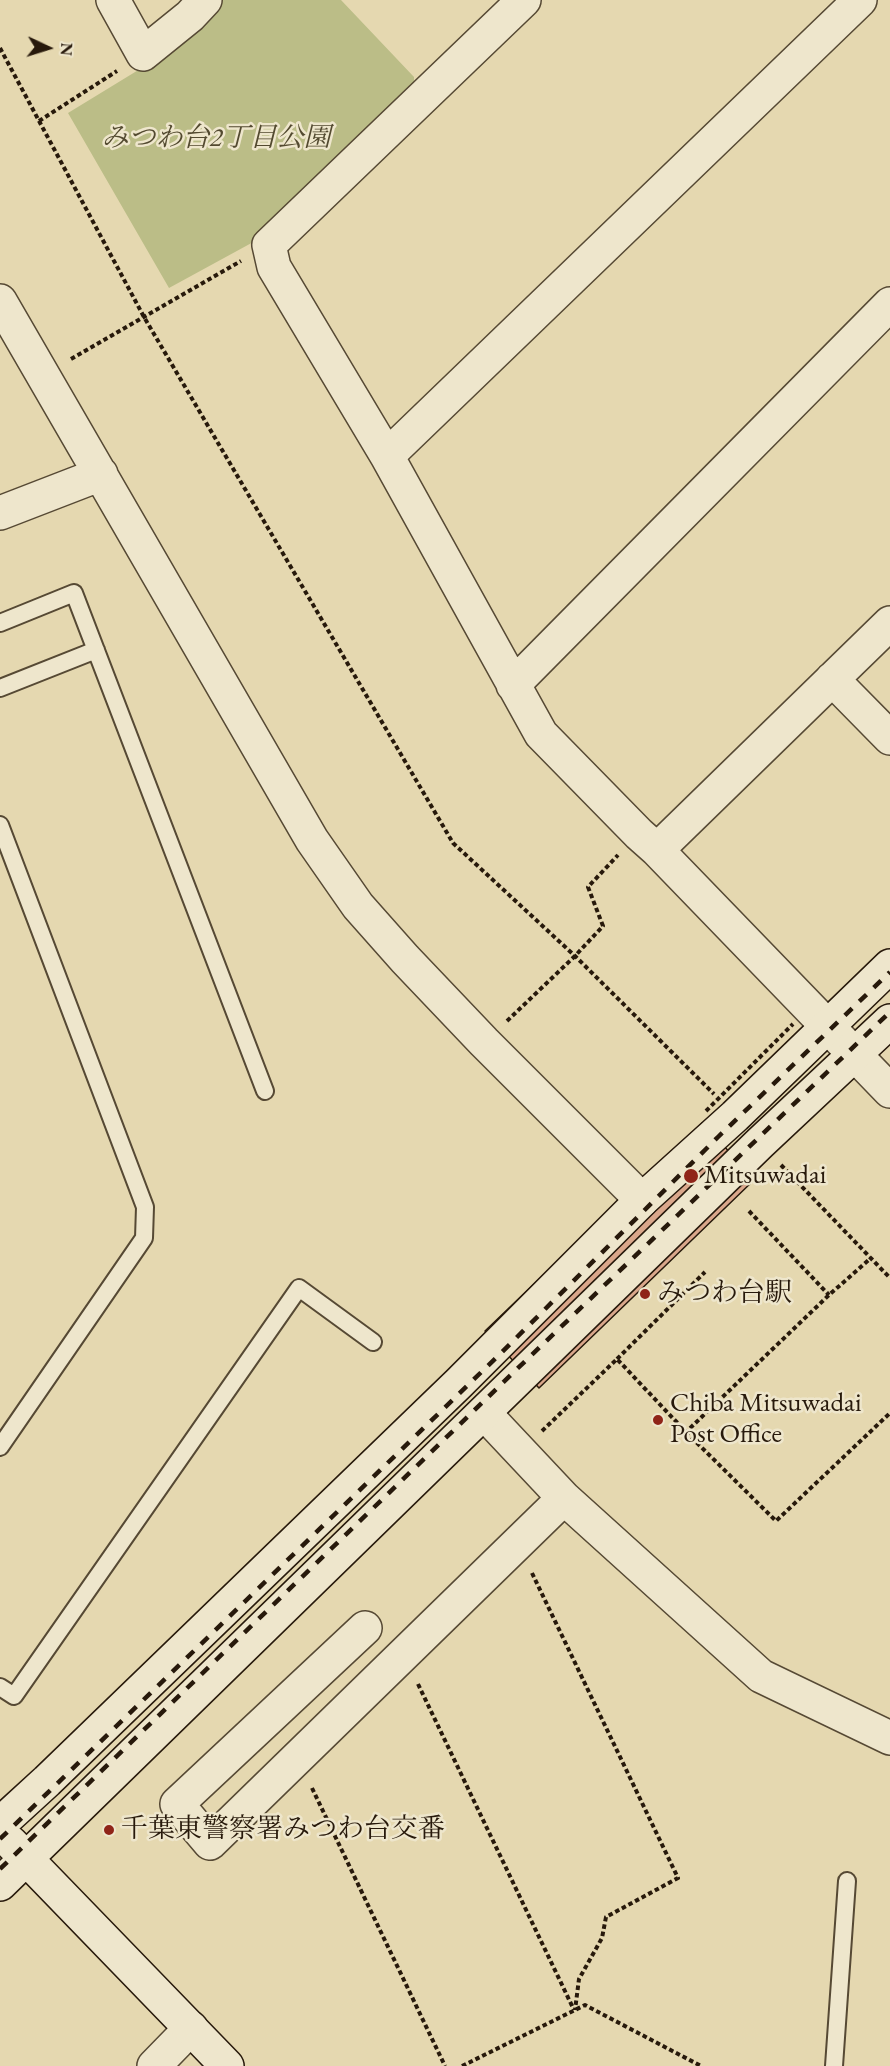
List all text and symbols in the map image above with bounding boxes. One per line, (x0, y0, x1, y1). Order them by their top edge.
north arrow (18, 18, 78, 78)
text: N (56, 42, 77, 56)
park label: みつわ台2丁目公園 (102, 123, 330, 155)
place label: Mitsuwadai (704, 1160, 826, 1192)
marker: Mitsuwadai (682, 1167, 700, 1185)
place label: みつわ台駅 (657, 1278, 792, 1310)
marker: みつわ台駅 (638, 1287, 652, 1301)
place label: Chiba Mitsuwadai Post Office (670, 1388, 862, 1451)
marker: Chiba Mitsuwadai Post Office (651, 1413, 665, 1427)
place label: 千葉東警察署みつわ台交番 (121, 1814, 445, 1846)
marker: 千葉東警察署みつわ台交番 (102, 1823, 116, 1837)

